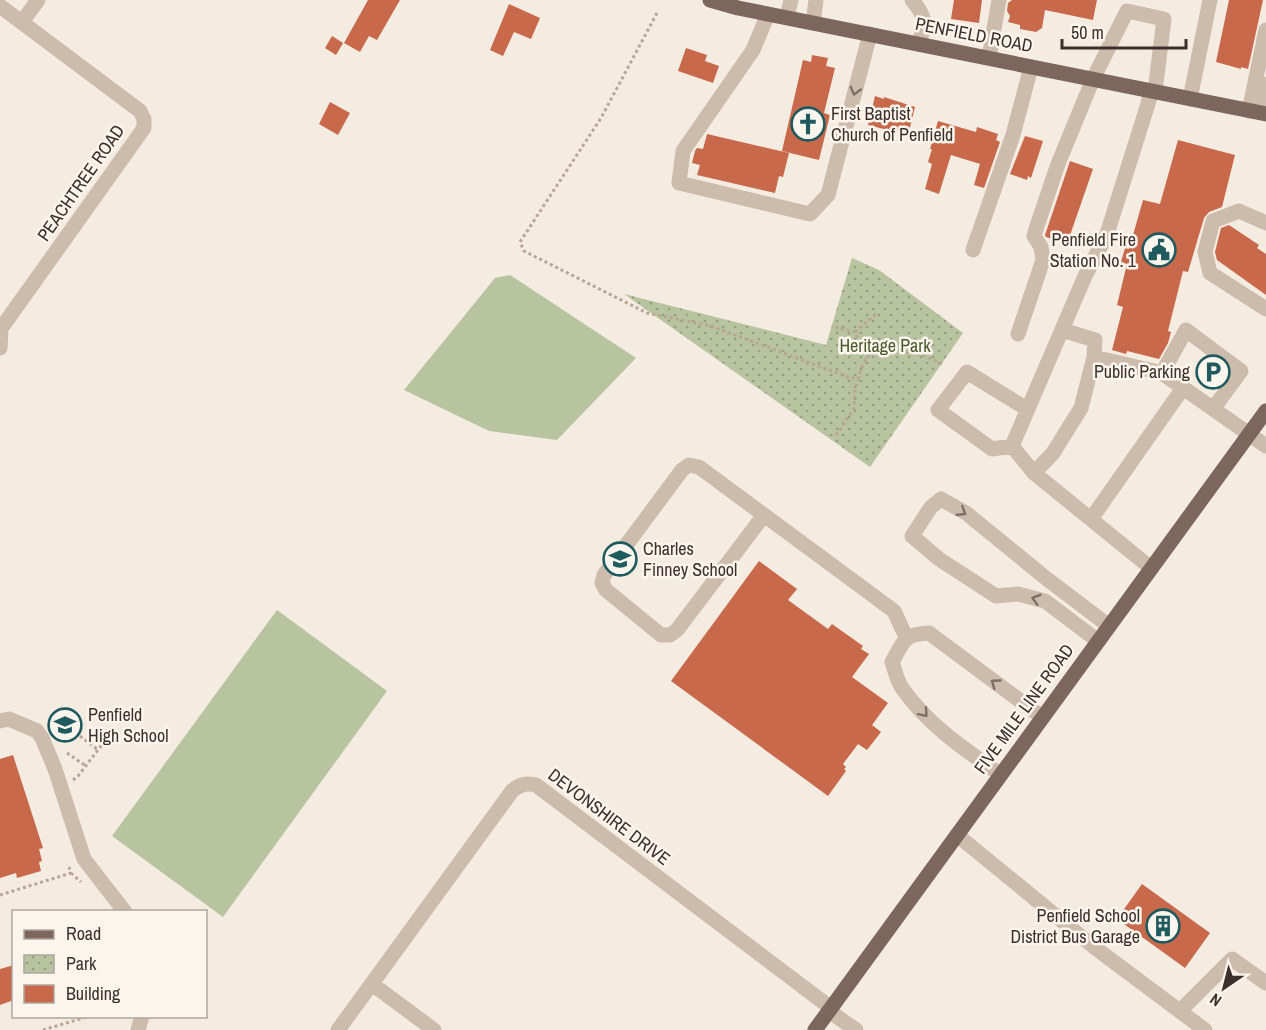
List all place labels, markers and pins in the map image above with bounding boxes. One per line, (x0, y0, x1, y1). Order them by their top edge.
place label: First Baptist Church of Penfield (831, 101, 953, 147)
church icon: First Baptist Church of Penfield (790, 106, 826, 142)
place label: Penfield Fire Station No. 1 (1050, 227, 1137, 273)
public building icon: Penfield Fire Station No. 1 (1141, 232, 1177, 268)
parking icon: Public Parking (1195, 354, 1231, 390)
place label: Public Parking (1094, 359, 1191, 384)
place label: Charles Finney School (643, 536, 737, 582)
school or university icon: Charles Finney School (602, 541, 638, 577)
place label: Penfield High School (88, 702, 168, 748)
school or university icon: Penfield High School (47, 707, 83, 743)
place label: Penfield School District Bus Garage (1010, 903, 1140, 949)
building icon: Penfield School District Bus Garage (1145, 908, 1181, 944)

